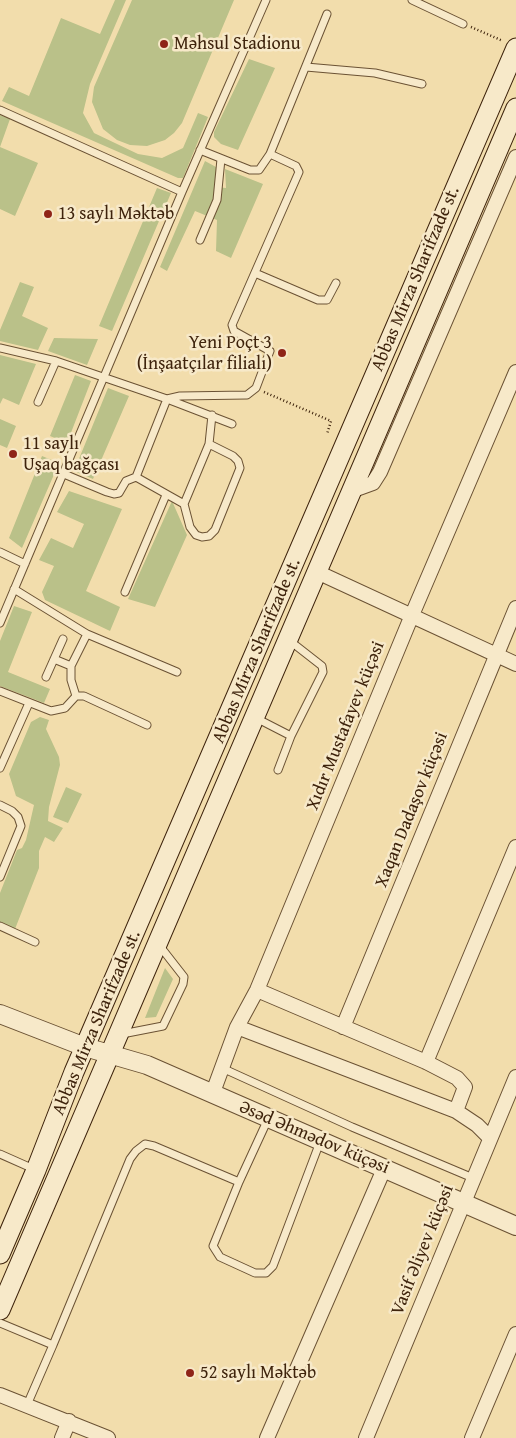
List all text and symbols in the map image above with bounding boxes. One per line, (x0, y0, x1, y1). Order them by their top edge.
place label: Məhsul Stadionu (174, 33, 300, 55)
marker: Məhsul Stadionu (158, 38, 170, 50)
street label: Abbas Mirza Sharifzade st. (367, 183, 465, 375)
place label: 13 saylı Məktəb (58, 203, 174, 225)
marker: 13 saylı Məktəb (42, 208, 54, 220)
place label: Yeni Poçt 3 (İnşaatçılar filialı) (137, 332, 272, 374)
marker: Yeni Poçt 3 (İnşaatçılar filialı) (276, 347, 288, 359)
place label: 11 saylı Uşaq bağçası (23, 433, 119, 476)
marker: 11 saylı Uşaq bağçası (7, 448, 19, 460)
street label: Abbas Mirza Sharifzade st. (208, 555, 306, 747)
street label: Xıdır Mustafayev küçəsi (302, 638, 390, 814)
street label: Xaqan Dadaşov küçəsi (371, 729, 453, 891)
street label: Abbas Mirza Sharifzade st. (48, 927, 146, 1119)
street label: Əsəd Əhmədov küçəsi (236, 1097, 392, 1179)
street label: Vasif Əliyev küçəsi (387, 1182, 459, 1318)
place label: 52 saylı Məktəb (200, 1362, 316, 1384)
marker: 52 saylı Məktəb (184, 1367, 196, 1379)

